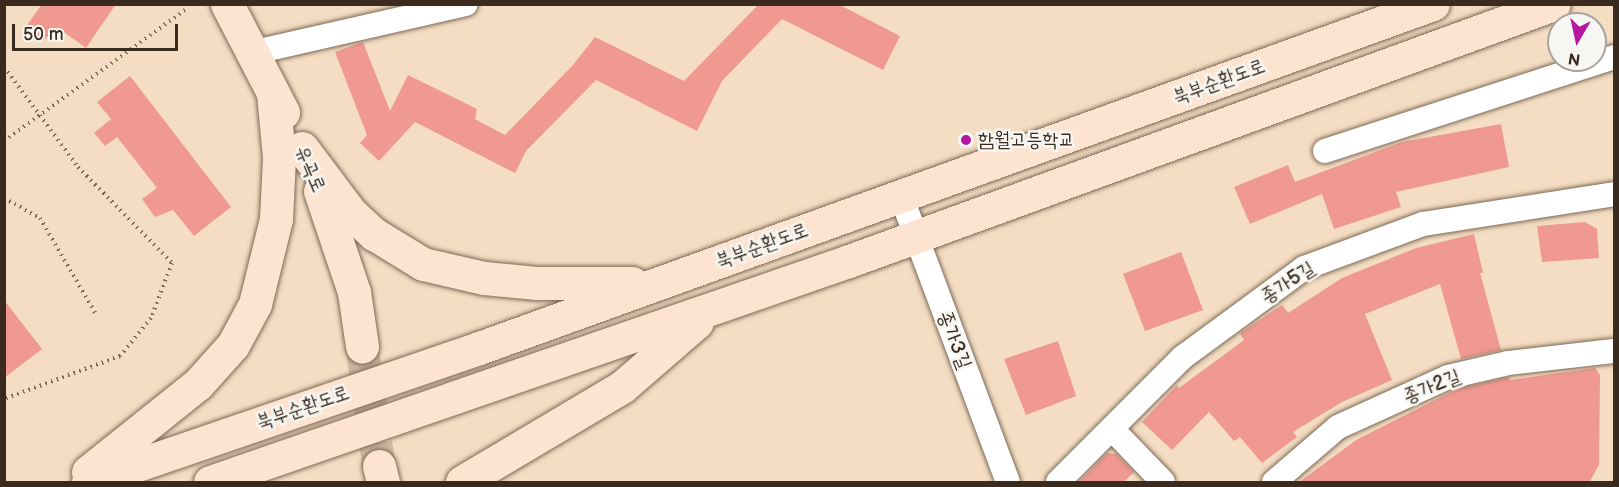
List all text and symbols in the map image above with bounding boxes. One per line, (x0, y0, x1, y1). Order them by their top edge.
scale bar (15, 12, 182, 50)
north arrow (1547, 12, 1607, 72)
text: 50 m (23, 24, 64, 45)
text: N (1567, 48, 1582, 69)
street label: 북부순환도로 (1170, 54, 1268, 110)
place label: 함월고등학교 (978, 128, 1075, 152)
marker: 함월고등학교 (959, 133, 973, 147)
street label: 유곡로 (290, 142, 330, 196)
street label: 북부순환도로 (713, 218, 811, 274)
street label: 종가5길 (1256, 257, 1320, 309)
street label: 종가3길 (932, 307, 976, 373)
street label: 종가2길 (1400, 365, 1464, 409)
street label: 북부순환도로 (253, 381, 353, 435)

